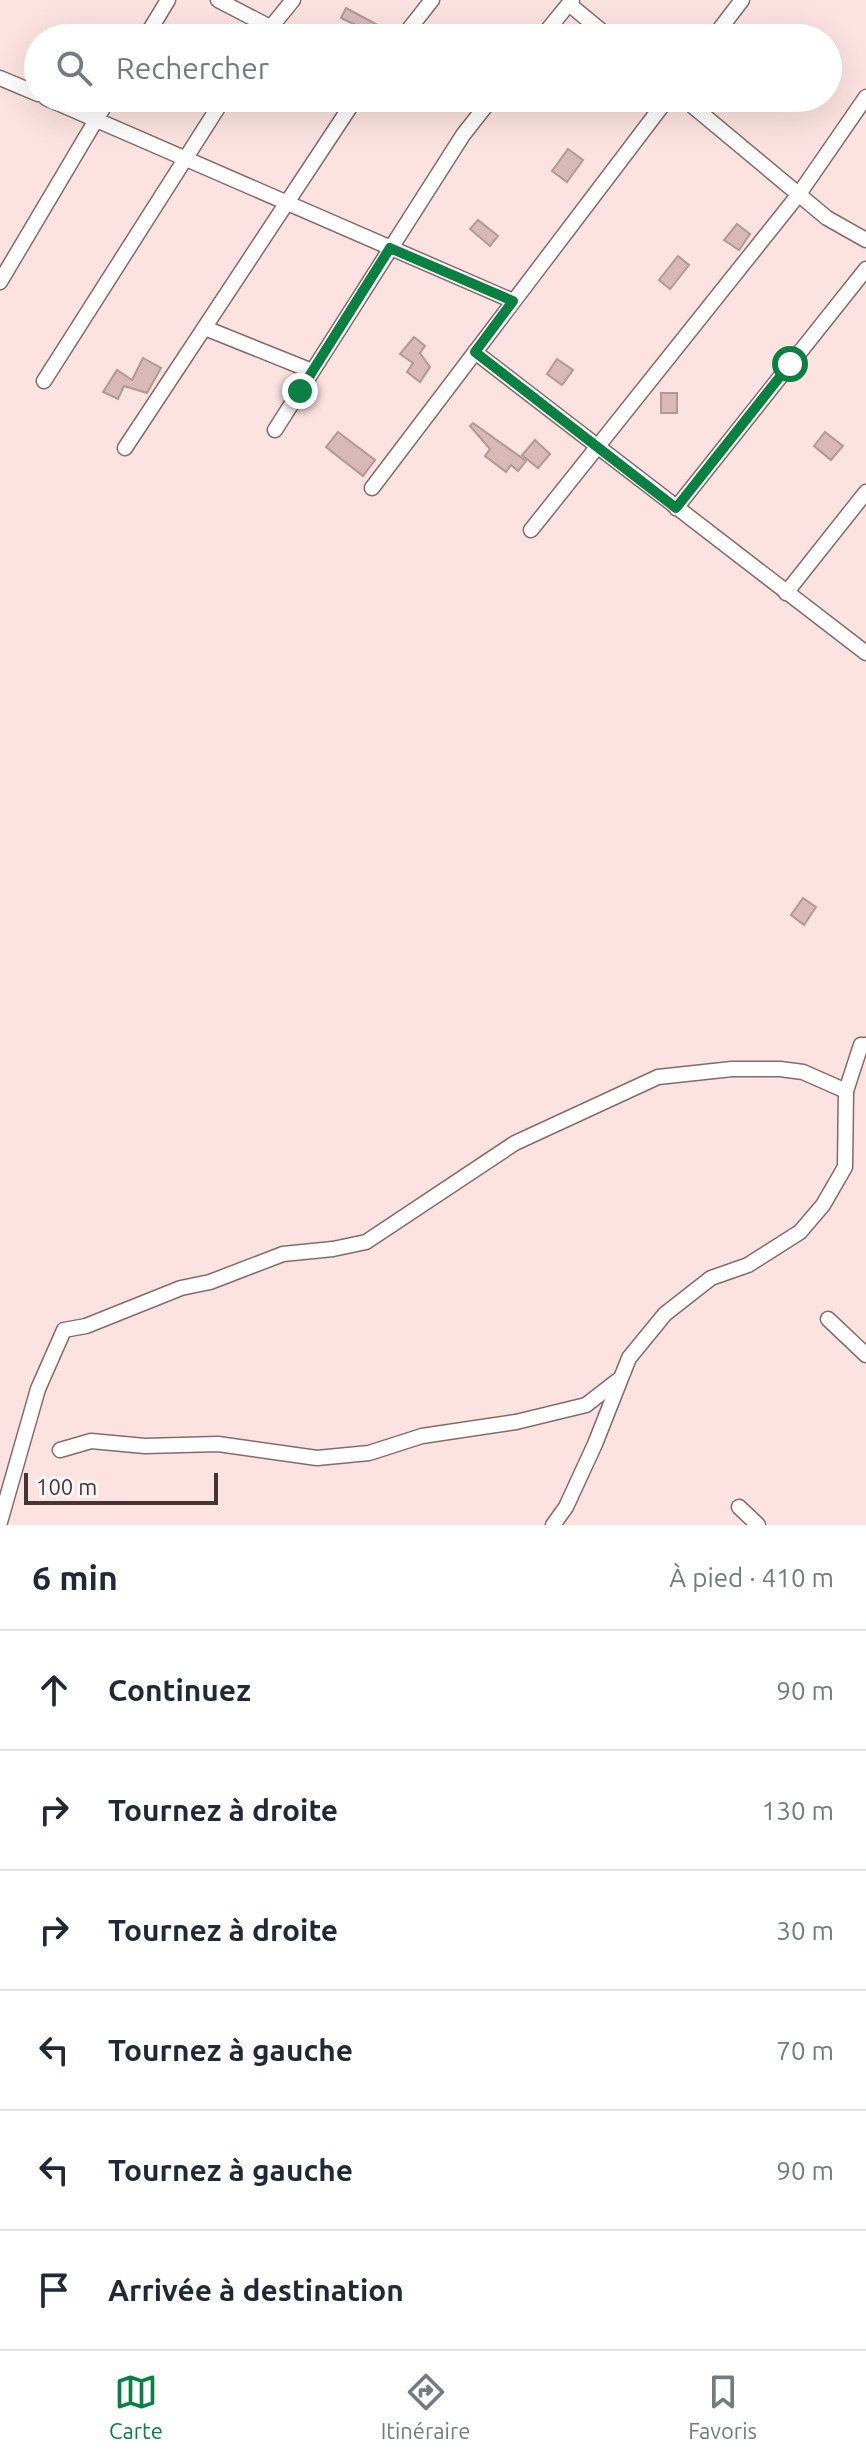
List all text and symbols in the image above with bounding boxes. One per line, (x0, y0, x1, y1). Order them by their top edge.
search box (24, 24, 842, 112)
icon: search (52, 46, 96, 90)
text: Rechercher (116, 51, 269, 85)
route start (772, 346, 808, 382)
route end (282, 373, 318, 409)
scale bar (24, 1469, 218, 1505)
text: 100 m (36, 1474, 97, 1499)
text: 6 min (32, 1558, 118, 1596)
text: À pied · 410 m (669, 1563, 834, 1592)
icon: ahead (32, 1668, 76, 1712)
text: Continuez (108, 1673, 251, 1707)
text: 90 m (776, 1676, 834, 1705)
icon: right (32, 1788, 76, 1832)
text: Tournez à droite (108, 1793, 338, 1827)
text: 130 m (762, 1796, 834, 1825)
icon: right (32, 1908, 76, 1952)
text: Tournez à droite (108, 1913, 338, 1947)
text: 30 m (776, 1916, 834, 1945)
icon: left (32, 2028, 76, 2072)
text: Tournez à gauche (108, 2033, 353, 2067)
text: 70 m (776, 2036, 834, 2065)
icon: left (32, 2148, 76, 2192)
text: Tournez à gauche (108, 2153, 353, 2187)
text: 90 m (776, 2156, 834, 2185)
icon: arrive (32, 2268, 76, 2312)
text: Arrivée à destination (108, 2273, 404, 2307)
tab: Carte (109, 2370, 163, 2443)
tab: Itinéraire (381, 2370, 470, 2443)
tab: Favoris (688, 2370, 757, 2443)

